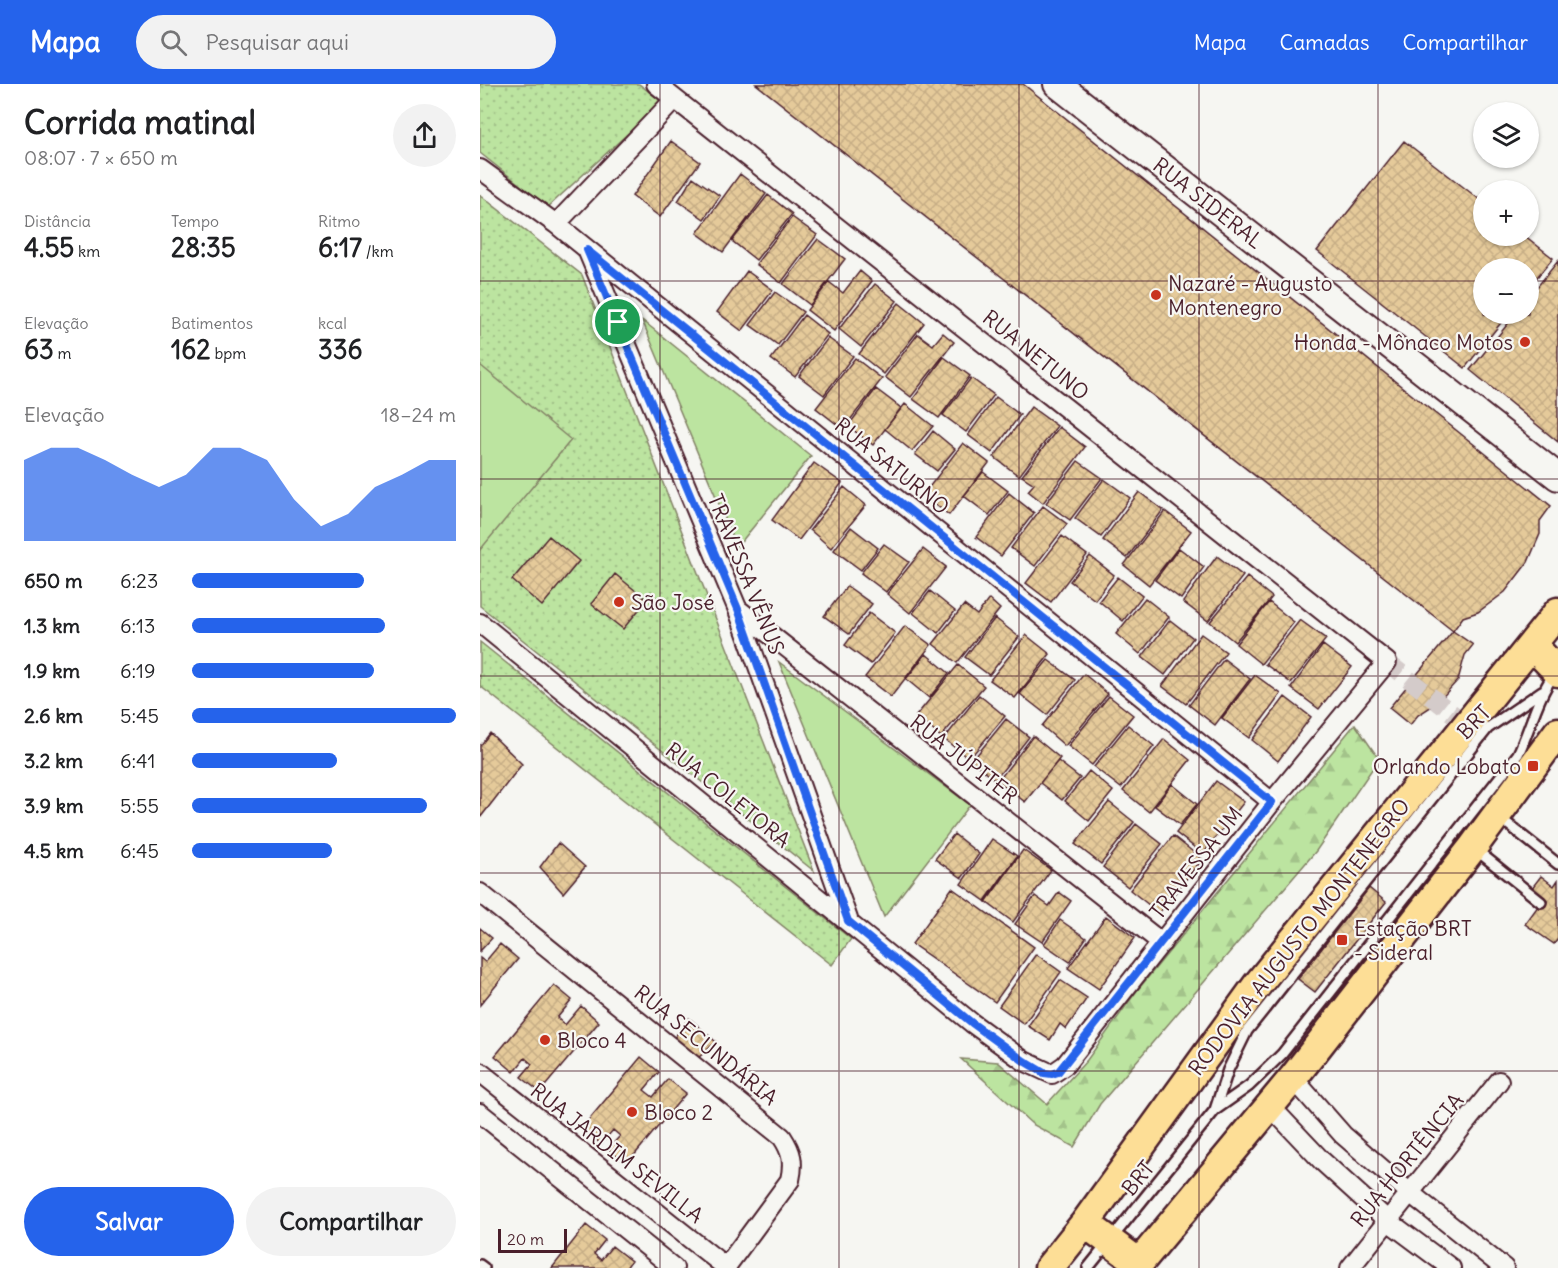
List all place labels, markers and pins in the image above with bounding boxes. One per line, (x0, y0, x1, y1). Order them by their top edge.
place label: Nazaré - Augusto Montenegro (1168, 270, 1333, 321)
marker: Nazaré - Augusto Montenegro (1149, 288, 1163, 302)
pin (592, 296, 643, 347)
place label: Honda - Mônaco Motos (1294, 329, 1513, 356)
marker: Honda - Mônaco Motos (1518, 335, 1532, 349)
place label: São José (631, 589, 715, 616)
marker: São José (612, 595, 626, 609)
place label: Orlando Lobato (1373, 753, 1521, 780)
marker: Orlando Lobato (1526, 759, 1540, 773)
place label: Estação BRT - Sideral (1354, 915, 1472, 966)
marker: Estação BRT - Sideral (1335, 933, 1349, 947)
place label: Bloco 4 (557, 1027, 627, 1054)
marker: Bloco 4 (538, 1033, 552, 1047)
place label: Bloco 2 (644, 1099, 713, 1126)
marker: Bloco 2 (625, 1105, 639, 1119)

